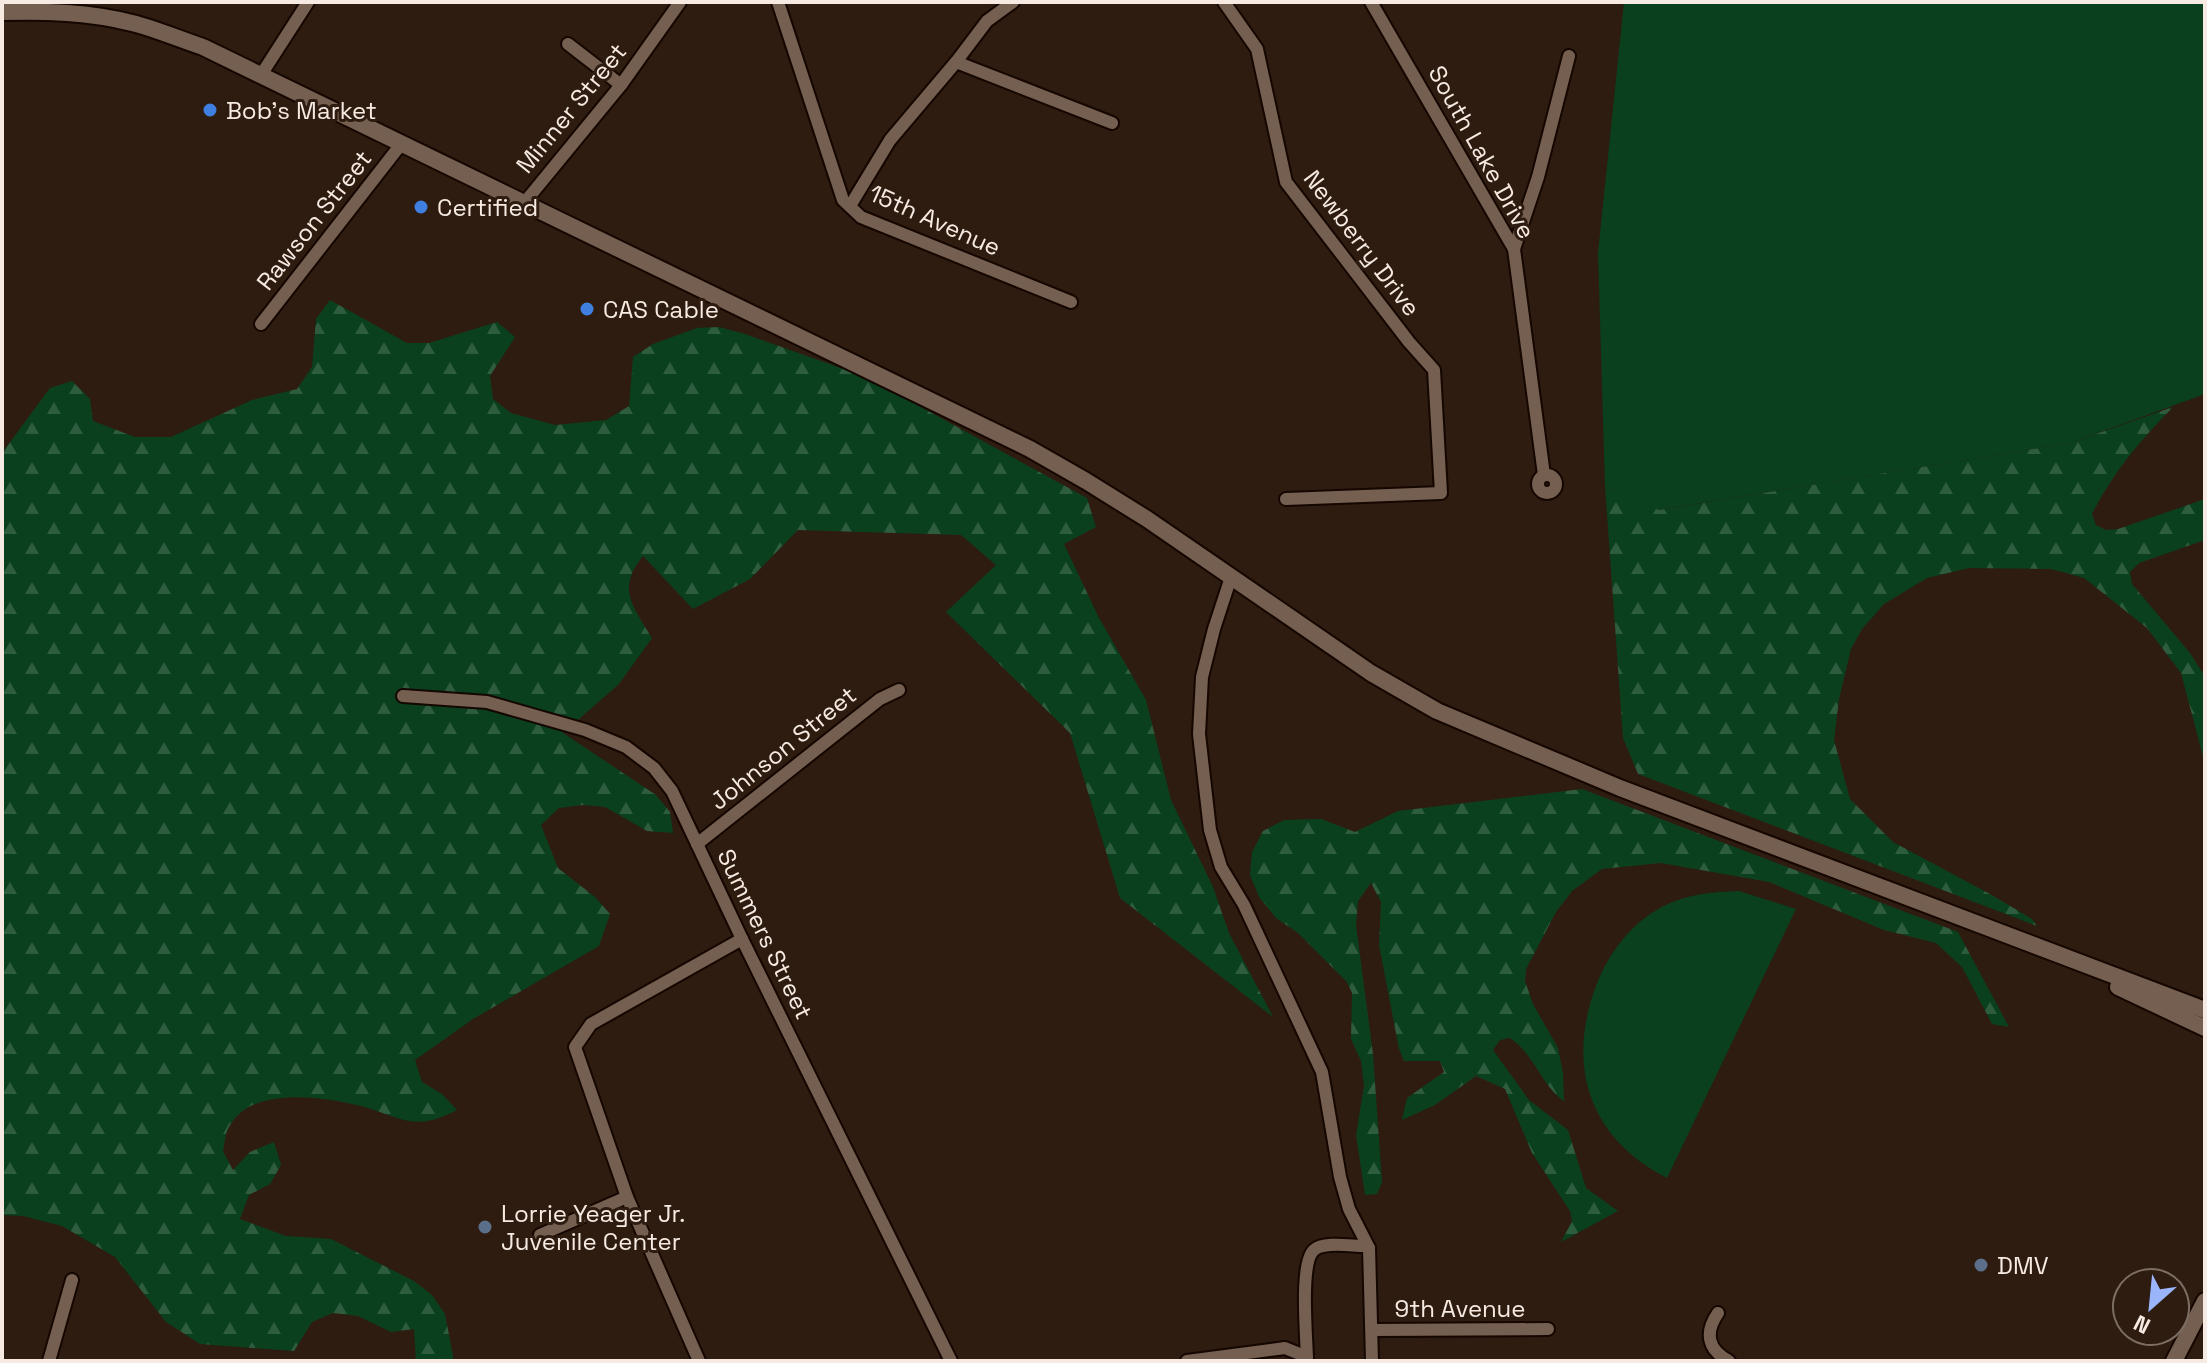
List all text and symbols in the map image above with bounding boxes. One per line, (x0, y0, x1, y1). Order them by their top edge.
street label: Minner Street (509, 37, 633, 179)
street label: South Lake Drive (1422, 60, 1542, 244)
place label: Bob's Market (226, 95, 377, 126)
marker: Bob's Market (201, 101, 219, 119)
street label: Rawson Street (250, 144, 378, 296)
street label: Newberry Drive (1297, 164, 1427, 322)
street label: 15th Avenue (864, 177, 1006, 263)
place label: Certified (437, 192, 538, 223)
marker: Certified (412, 198, 430, 216)
place label: CAS Cable (603, 294, 719, 325)
marker: CAS Cable (578, 300, 596, 318)
street label: Johnson Street (703, 679, 863, 817)
street label: Summers Street (710, 844, 820, 1024)
place label: Lorrie Yeager Jr. Juvenile Center (501, 1198, 685, 1257)
marker: Lorrie Yeager Jr. Juvenile Center (476, 1218, 494, 1236)
place label: DMV (1997, 1250, 2049, 1281)
marker: DMV (1972, 1256, 1990, 1274)
north arrow (2111, 1267, 2191, 1347)
street label: 9th Avenue (1394, 1293, 1526, 1324)
text: N (2129, 1309, 2155, 1341)

